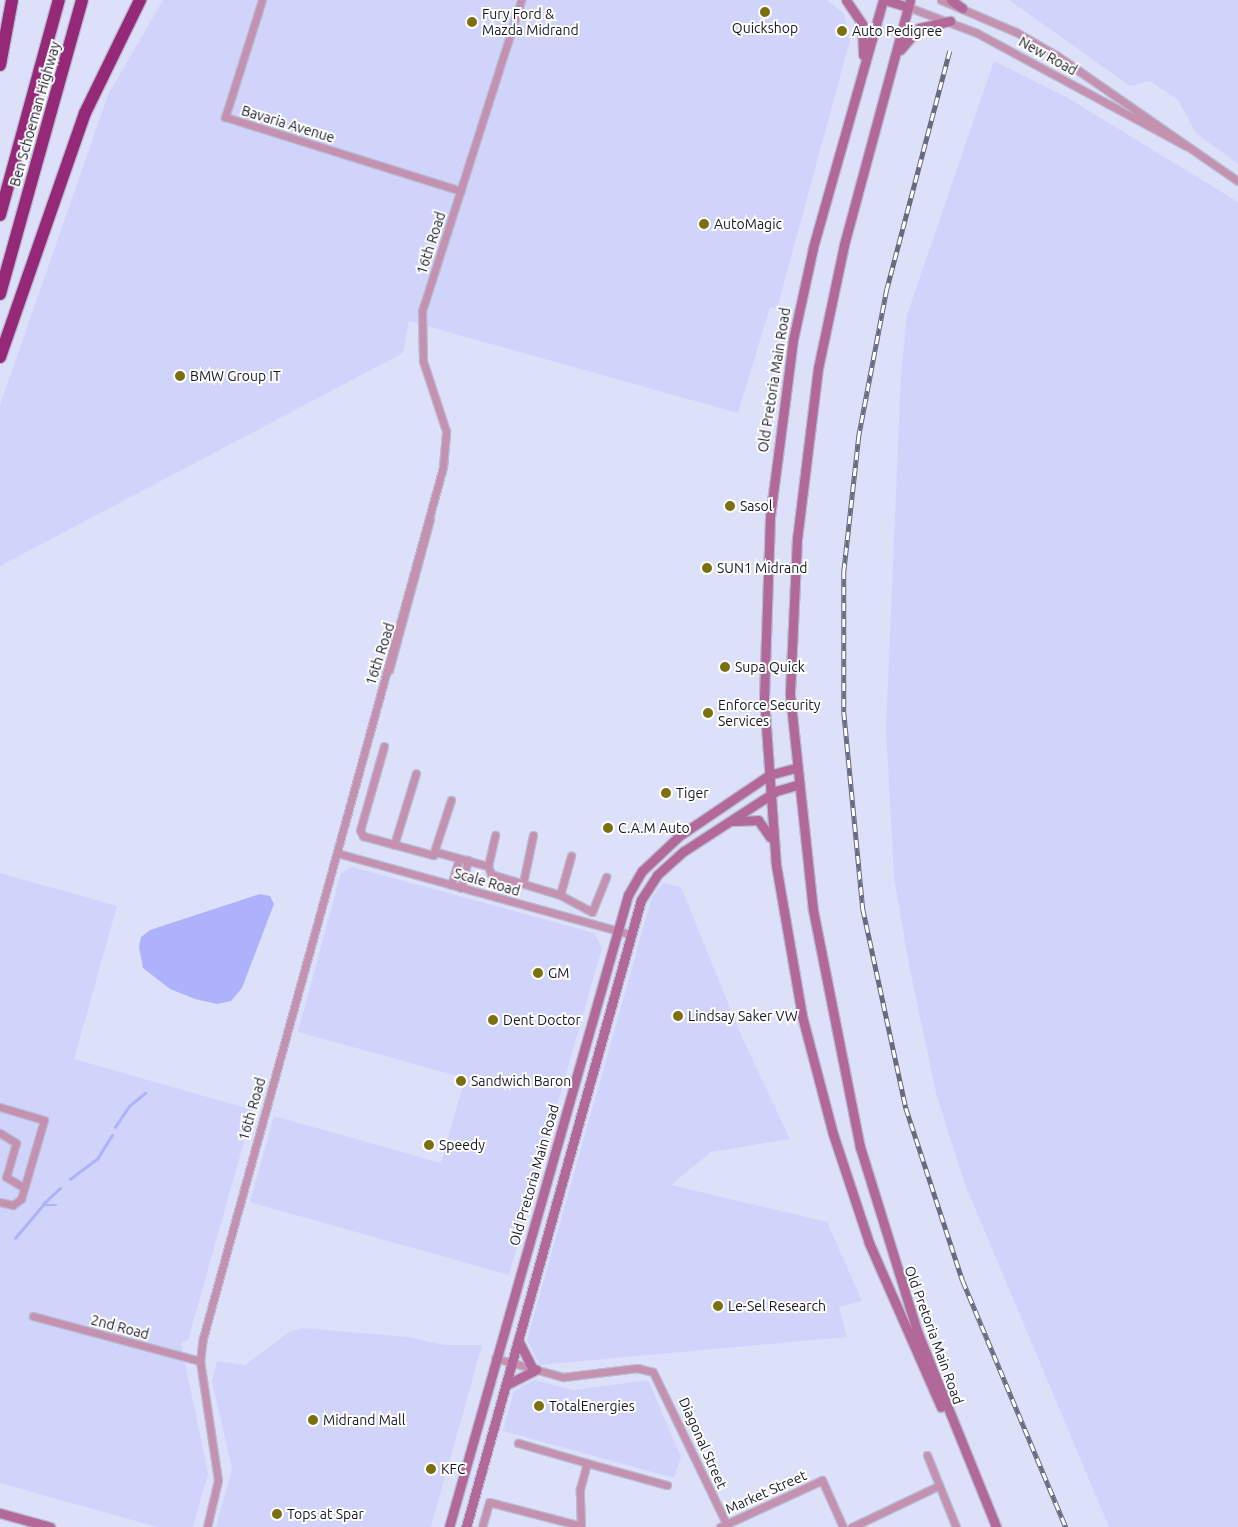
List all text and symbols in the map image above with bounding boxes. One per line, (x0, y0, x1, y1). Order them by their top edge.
place label: Fury Ford & Mazda Midrand (482, 6, 579, 38)
marker: Quickshop (759, 6, 771, 18)
marker: Fury Ford & Mazda Midrand (466, 16, 478, 28)
place label: Quickshop (732, 20, 798, 36)
place label: Auto Pedigree (852, 23, 942, 39)
marker: Auto Pedigree (836, 25, 848, 37)
street label: New Road (1016, 33, 1080, 79)
street label: Ben Schoeman Highway (6, 40, 64, 188)
street label: Bavaria Avenue (239, 102, 337, 146)
street label: 16th Road (413, 210, 449, 276)
place label: AutoMagic (714, 216, 782, 232)
marker: AutoMagic (698, 218, 710, 230)
street label: Old Pretoria Main Road (754, 306, 794, 454)
place label: BMW Group IT (190, 368, 281, 384)
marker: BMW Group IT (174, 370, 186, 382)
place label: Sasol (740, 498, 772, 514)
marker: Sasol (724, 500, 736, 512)
place label: SUN1 Midrand (717, 560, 807, 576)
marker: SUN1 Midrand (701, 562, 713, 574)
street label: 16th Road (362, 621, 398, 687)
place label: Supa Quick (735, 659, 805, 675)
marker: Supa Quick (719, 661, 731, 673)
place label: Enforce Security Services (718, 697, 821, 730)
marker: Enforce Security Services (702, 707, 714, 719)
place label: Tiger (676, 785, 709, 801)
marker: Tiger (660, 787, 672, 799)
place label: C.A.M Auto (618, 820, 690, 836)
marker: C.A.M Auto (602, 822, 614, 834)
street label: Scale Road (452, 865, 522, 899)
place label: GM (548, 965, 569, 981)
marker: GM (532, 967, 544, 979)
place label: Lindsay Saker VW (688, 1008, 798, 1024)
marker: Lindsay Saker VW (672, 1010, 684, 1022)
place label: Dent Doctor (503, 1012, 581, 1028)
marker: Dent Doctor (487, 1014, 499, 1026)
place label: Sandwich Baron (471, 1073, 571, 1089)
marker: Sandwich Baron (455, 1075, 467, 1087)
street label: 16th Road (235, 1076, 269, 1142)
street label: Old Pretoria Main Road (506, 1102, 562, 1248)
place label: Speedy (439, 1137, 485, 1153)
marker: Speedy (423, 1139, 435, 1151)
street label: Old Pretoria Main Road (901, 1263, 967, 1407)
place label: Le-Sel Research (728, 1298, 826, 1314)
marker: Le-Sel Research (712, 1300, 724, 1312)
street label: 2nd Road (89, 1311, 151, 1343)
street label: Diagonal Street (675, 1395, 731, 1491)
place label: TotalEnergies (549, 1398, 635, 1414)
marker: TotalEnergies (533, 1400, 545, 1412)
place label: Midrand Mall (323, 1412, 405, 1428)
marker: Midrand Mall (307, 1414, 319, 1426)
place label: KFC (441, 1461, 465, 1477)
marker: KFC (425, 1463, 437, 1475)
street label: Market Street (723, 1467, 809, 1517)
place label: Tops at Spar (287, 1506, 364, 1522)
marker: Tops at Spar (271, 1508, 283, 1520)

